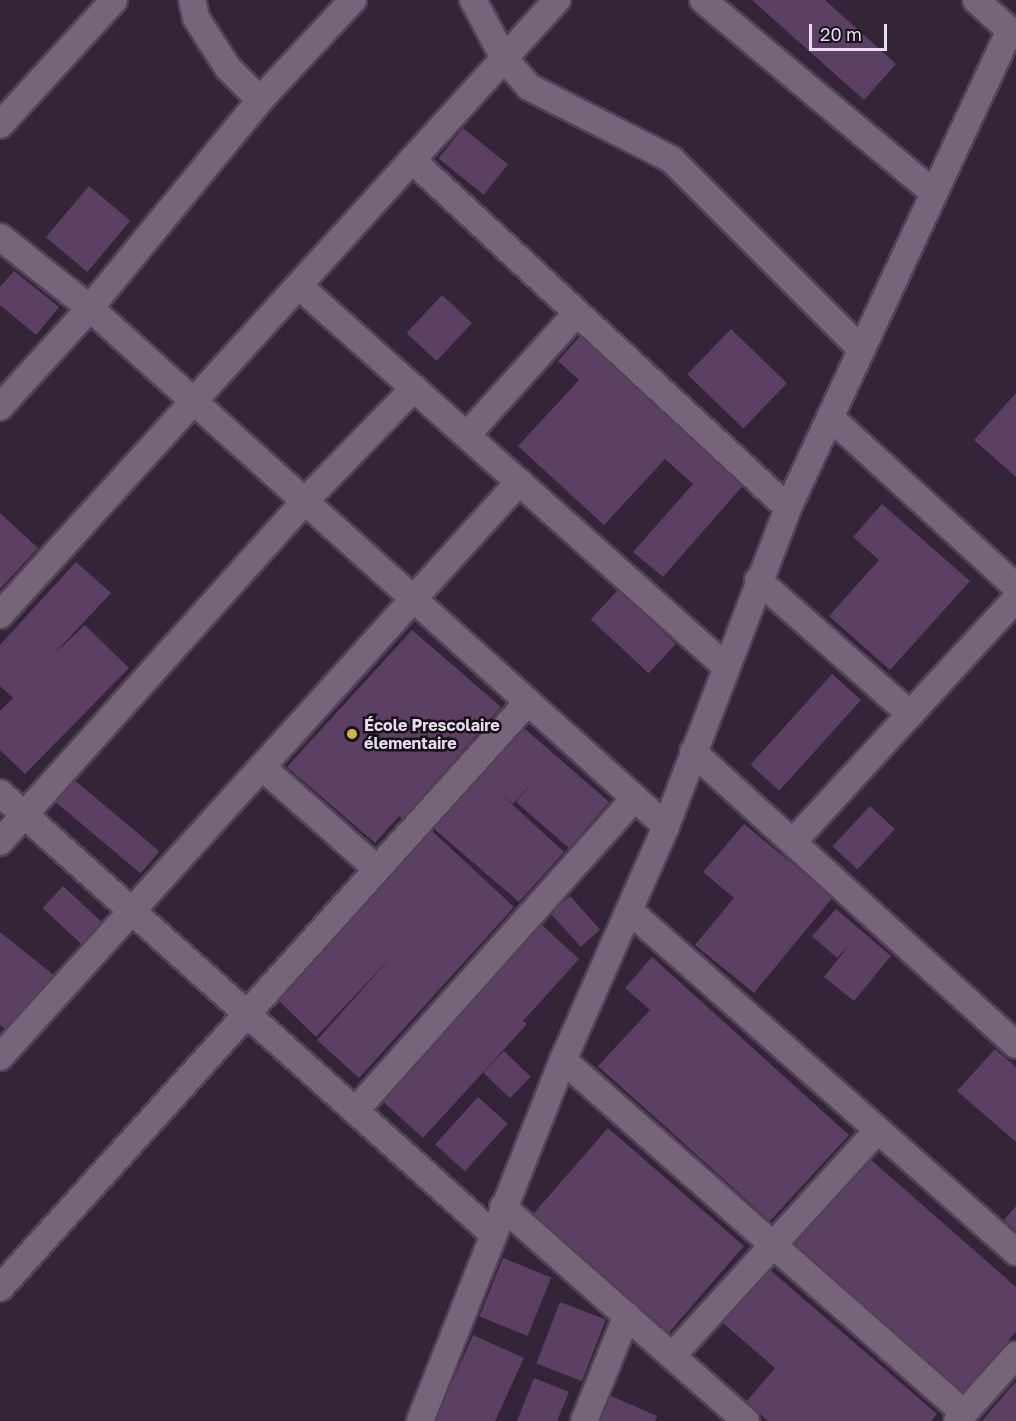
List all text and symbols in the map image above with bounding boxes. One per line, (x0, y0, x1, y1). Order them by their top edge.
scale bar (812, 12, 890, 50)
text: 20 m (820, 23, 862, 45)
place label: École Prescolaire élementaire (364, 715, 500, 753)
marker: École Prescolaire élementaire (345, 727, 359, 741)

